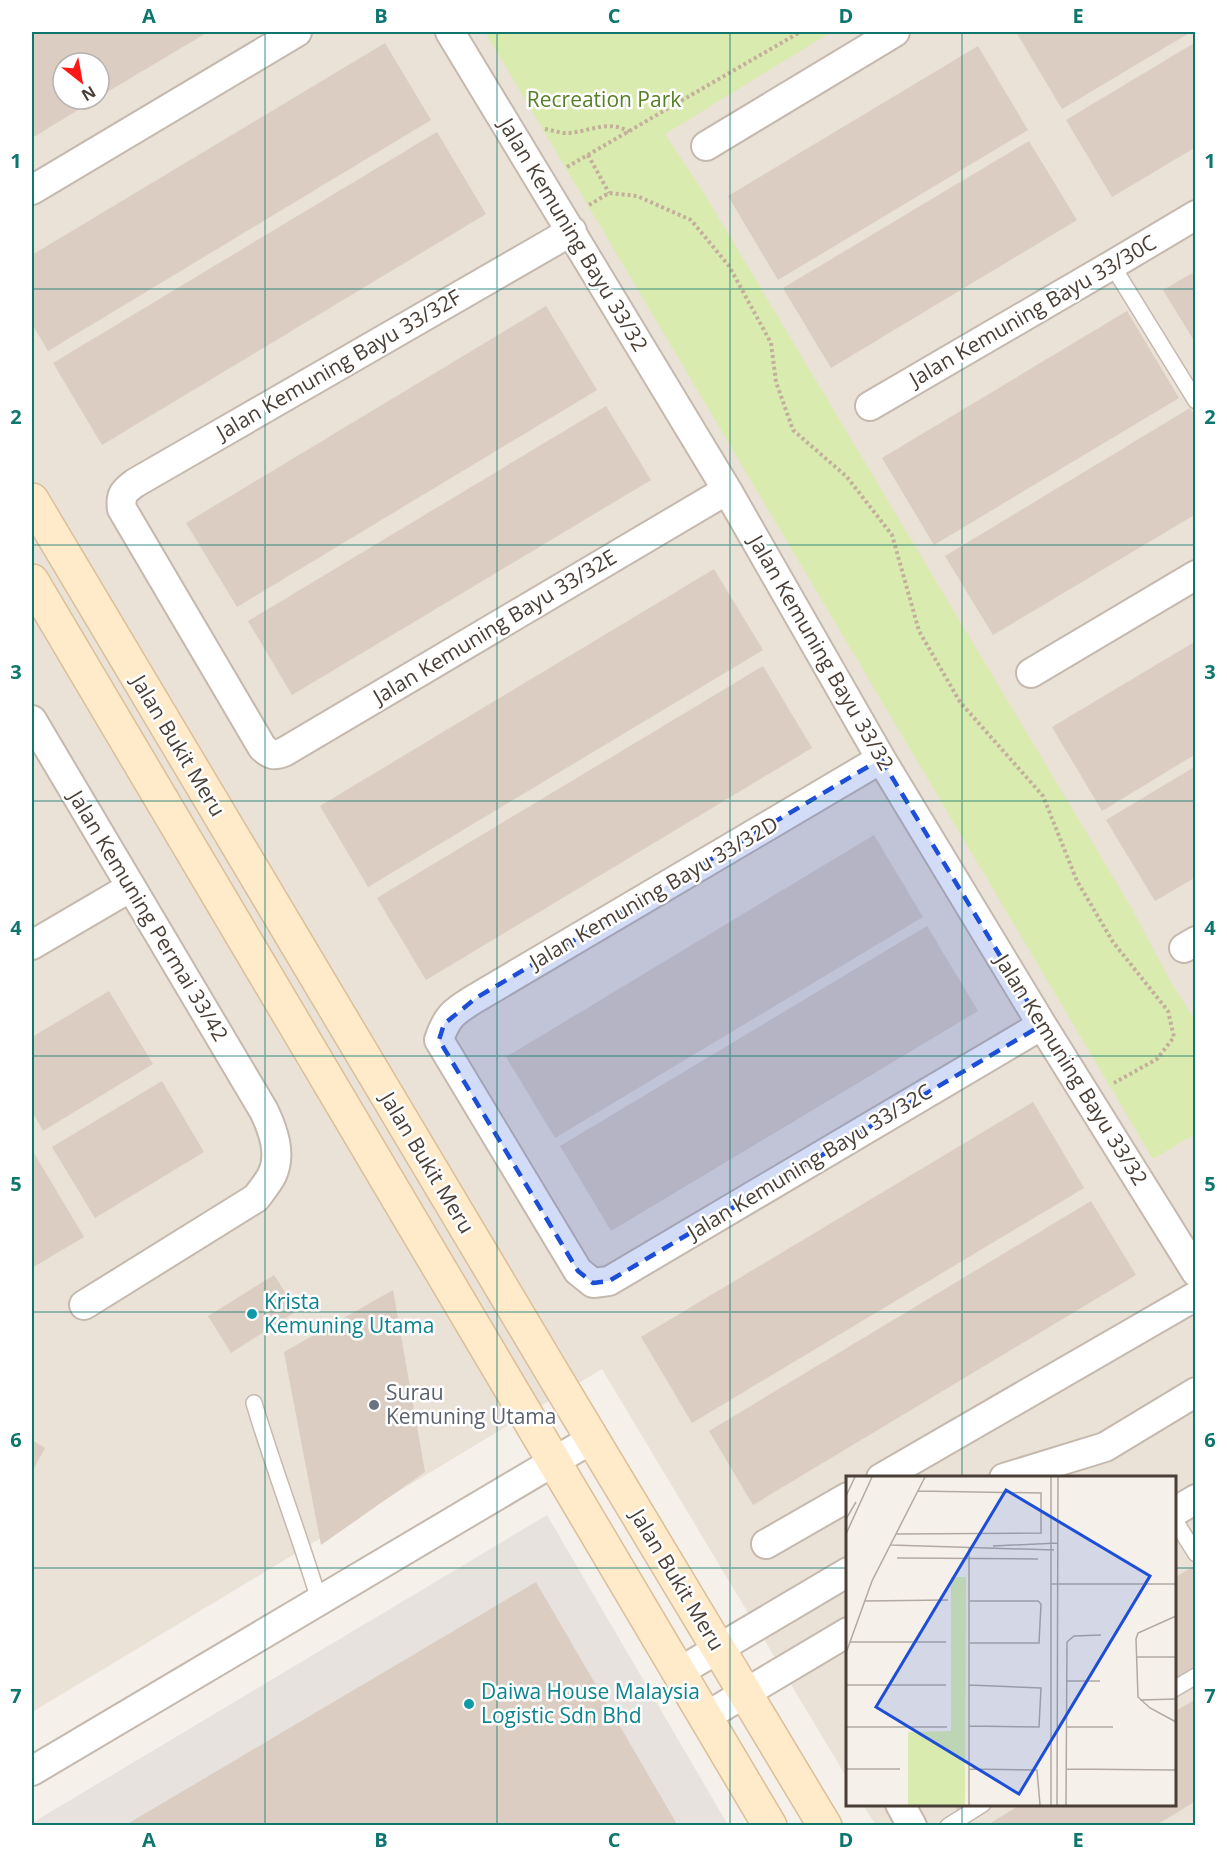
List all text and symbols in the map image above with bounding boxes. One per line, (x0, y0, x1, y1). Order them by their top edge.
text: A (142, 2, 156, 29)
text: B (374, 2, 388, 29)
text: C (608, 2, 621, 29)
text: D (839, 2, 853, 29)
text: E (1072, 2, 1084, 29)
north arrow (51, 51, 111, 111)
text: N (77, 81, 100, 107)
park label: Recreation Park (527, 85, 681, 113)
street label: Jalan Kemuning Bayu 33/32 (492, 111, 655, 356)
text: 1 (10, 147, 22, 174)
text: 1 (1204, 147, 1216, 174)
street label: Jalan Kemuning Bayu 33/30C (902, 228, 1161, 393)
street label: Jalan Kemuning Bayu 33/32F (209, 282, 466, 447)
text: 2 (10, 403, 22, 430)
text: 2 (1204, 403, 1216, 430)
street label: Jalan Kemuning Bayu 33/32 (742, 528, 901, 775)
street label: Jalan Kemuning Bayu 33/32E (366, 542, 621, 711)
text: 3 (10, 658, 22, 685)
text: 3 (1204, 658, 1216, 685)
street label: Jalan Bukit Meru (124, 668, 232, 821)
street label: Jalan Kemuning Permai 33/42 (62, 783, 235, 1046)
street label: Jalan Kemuning Bayu 33/32D (522, 809, 783, 976)
text: 4 (10, 914, 22, 941)
text: 4 (1204, 914, 1216, 941)
street label: Jalan Kemuning Bayu 33/32 (988, 947, 1155, 1190)
street label: Jalan Kemuning Bayu 33/32C (680, 1077, 937, 1246)
street label: Jalan Bukit Meru (373, 1085, 481, 1238)
text: 5 (10, 1170, 22, 1197)
text: 5 (1204, 1170, 1216, 1197)
place label: Krista Kemuning Utama (264, 1287, 434, 1339)
marker: Krista Kemuning Utama (245, 1307, 259, 1321)
place label: Surau Kemuning Utama (386, 1378, 556, 1430)
marker: Surau Kemuning Utama (367, 1398, 381, 1412)
text: 6 (10, 1426, 22, 1453)
text: 6 (1204, 1426, 1216, 1453)
inset map (846, 1476, 1176, 1806)
street label: Jalan Bukit Meru (623, 1502, 731, 1655)
place label: Daiwa House Malaysia Logistic Sdn Bhd (481, 1677, 700, 1729)
text: 7 (10, 1682, 22, 1709)
text: 7 (1204, 1682, 1216, 1709)
marker: Daiwa House Malaysia Logistic Sdn Bhd (462, 1697, 476, 1711)
text: A (142, 1826, 156, 1853)
text: B (374, 1826, 388, 1853)
text: C (608, 1826, 621, 1853)
text: D (839, 1826, 853, 1853)
text: E (1072, 1826, 1084, 1853)

